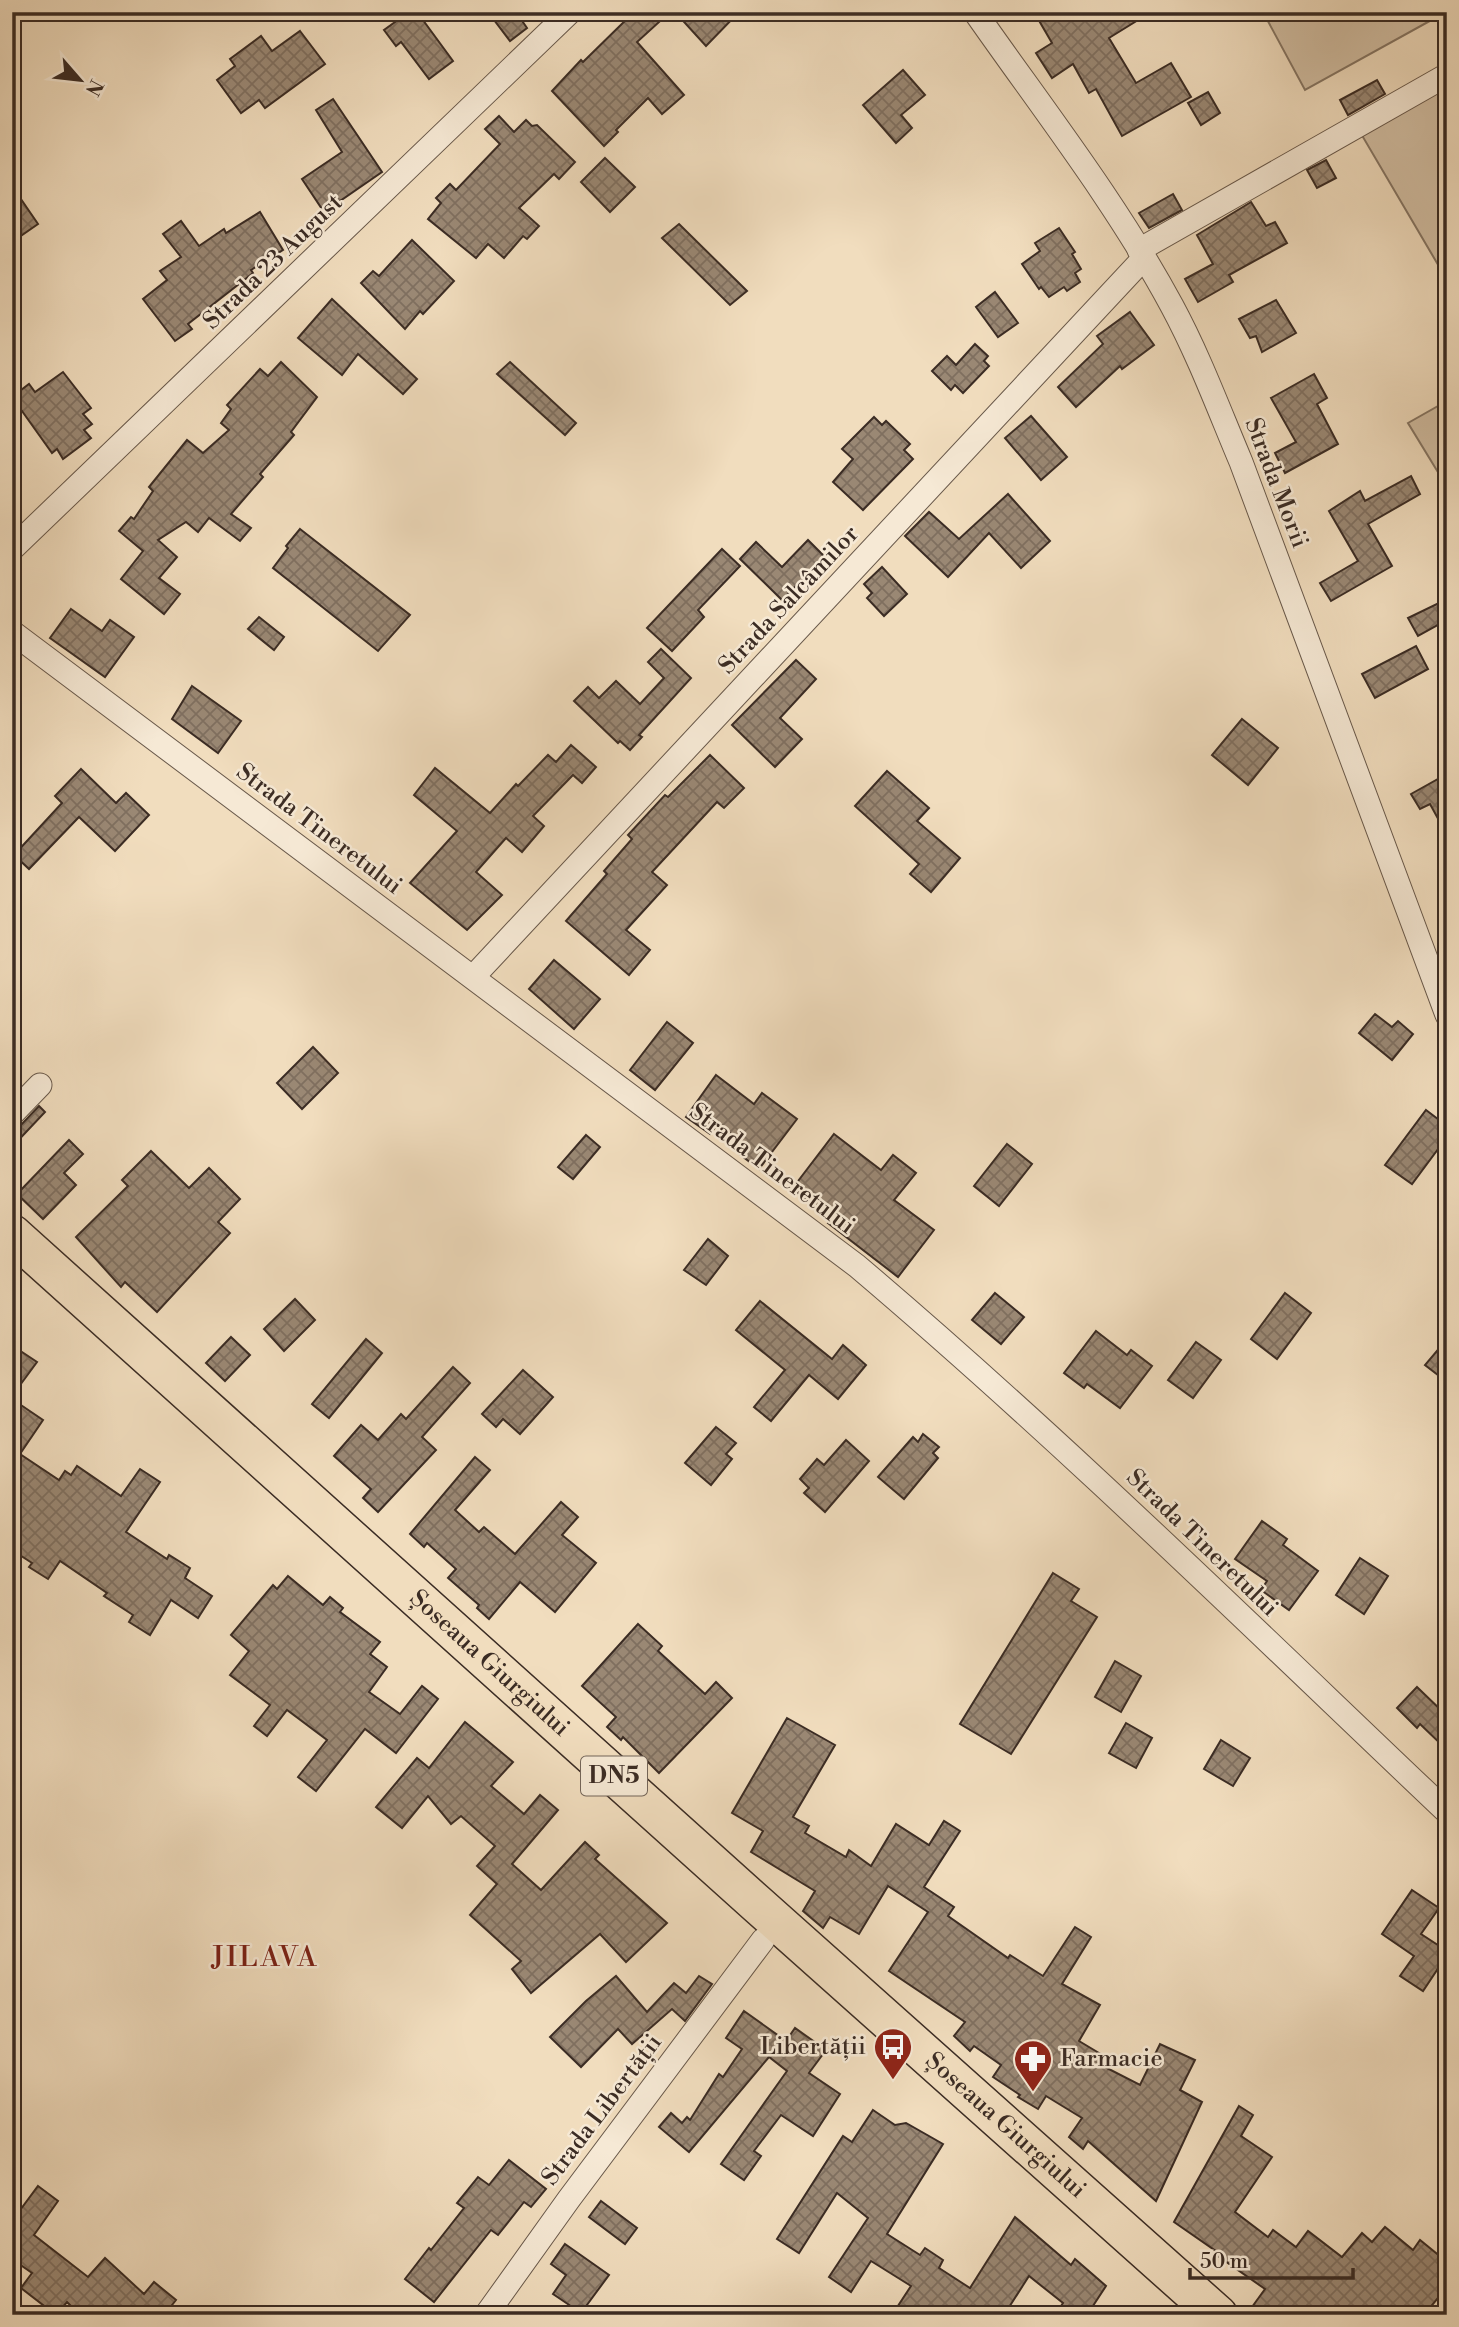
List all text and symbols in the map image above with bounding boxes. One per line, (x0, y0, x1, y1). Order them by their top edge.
north arrow (46, 46, 116, 116)
text: N (80, 75, 108, 100)
street label: Strada 23 August (197, 187, 349, 336)
street label: Strada Morii (1237, 414, 1315, 552)
street label: Strada Salcâmilor (712, 519, 866, 681)
street label: Strada Tineretului (230, 757, 408, 901)
street label: Strada Tineretului (683, 1097, 861, 1241)
street label: Strada Tineretului (1120, 1463, 1284, 1623)
street label: Șoseaua Giurgiului (403, 1584, 576, 1743)
road number: DN5 (581, 1756, 647, 1796)
district label: JILAVA (210, 1940, 319, 1975)
bus stop icon: Libertății (872, 2026, 914, 2081)
street label: Strada Libertății (535, 2028, 669, 2191)
place label: Libertății (760, 2032, 866, 2062)
pharmacy icon: Farmacie (1012, 2038, 1054, 2093)
place label: Farmacie (1060, 2044, 1163, 2074)
street label: Șoseaua Giurgiului (919, 2046, 1092, 2205)
scale bar (1190, 2236, 1352, 2280)
text: 50 m (1200, 2249, 1248, 2275)

